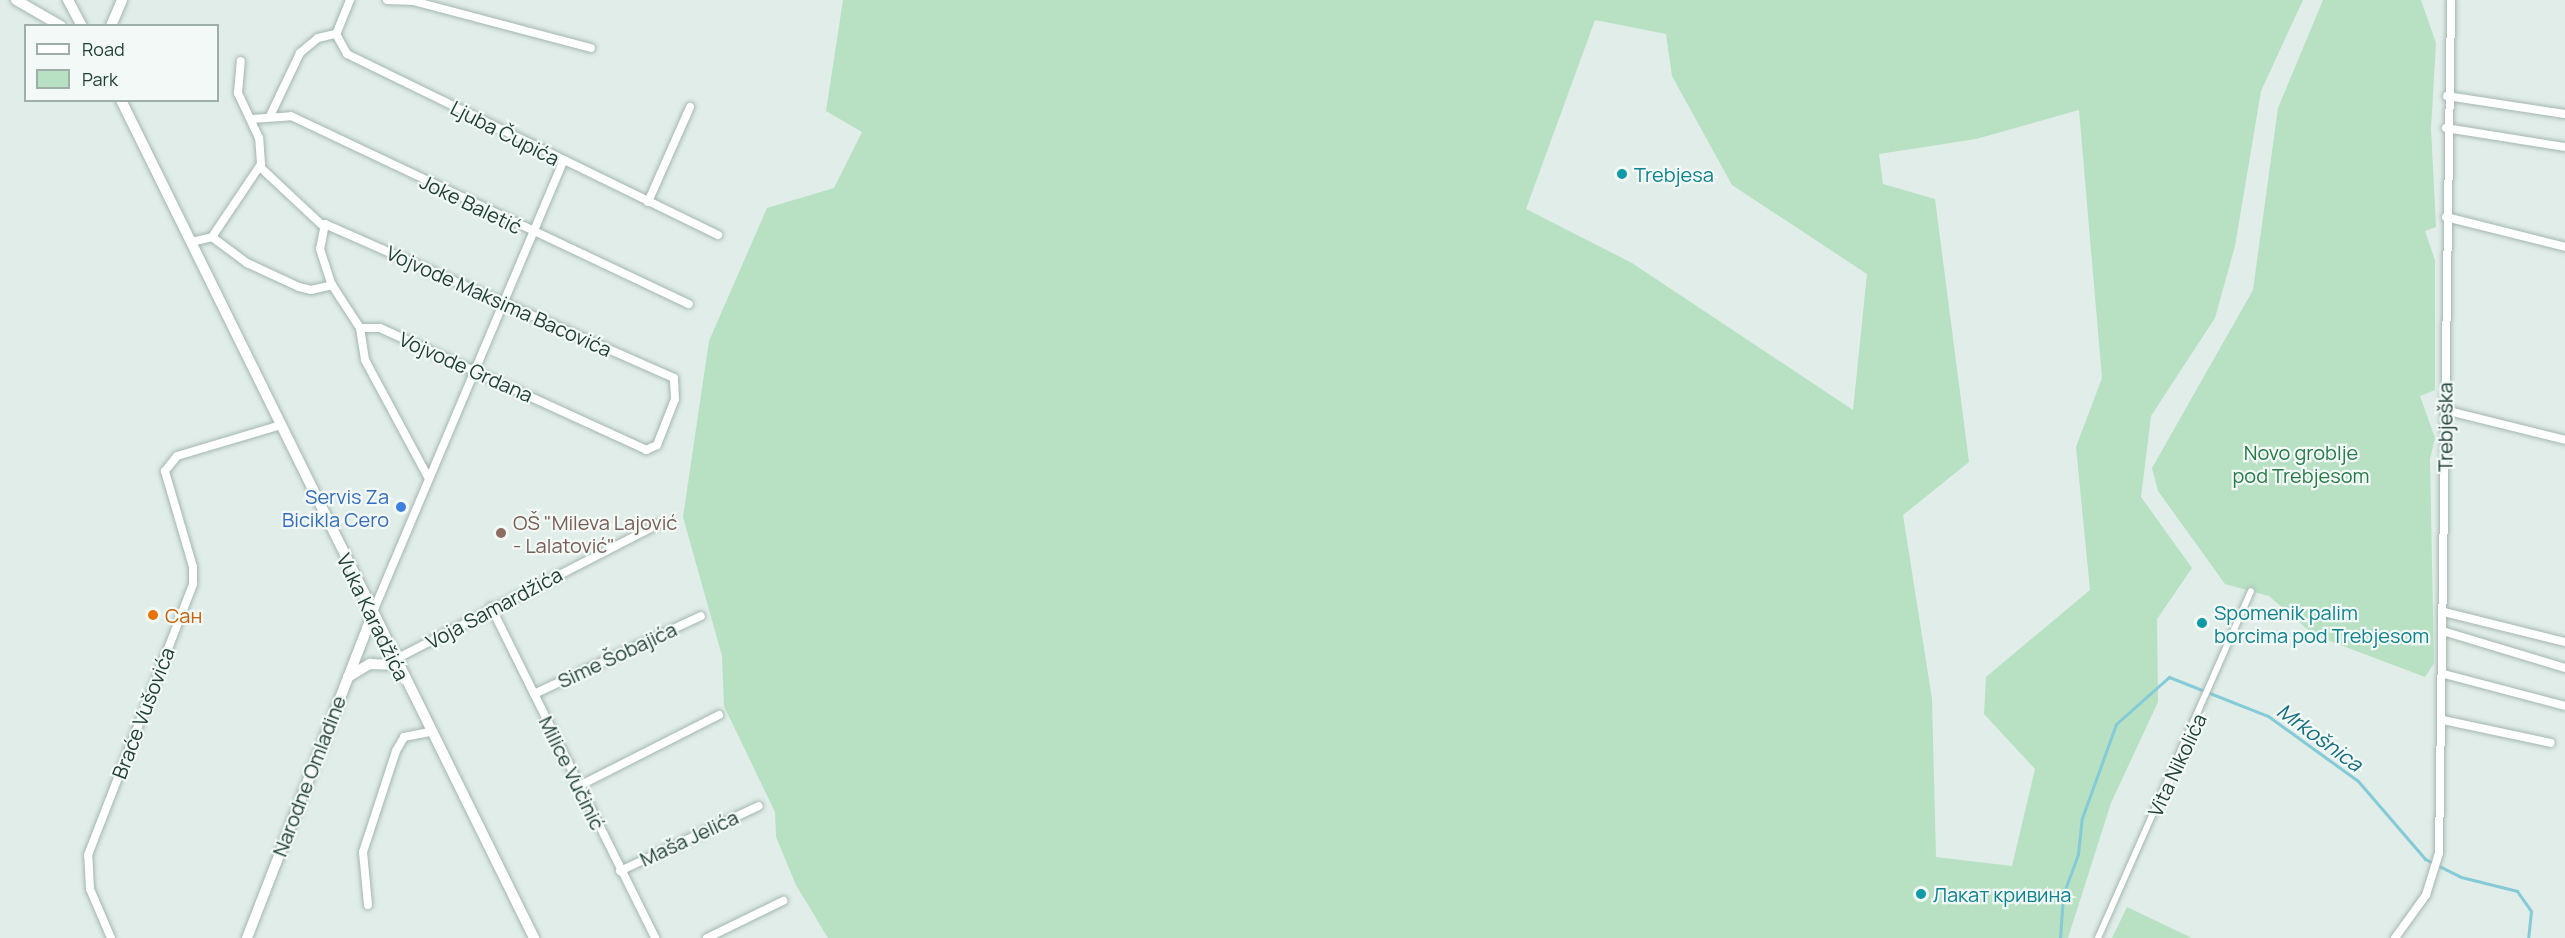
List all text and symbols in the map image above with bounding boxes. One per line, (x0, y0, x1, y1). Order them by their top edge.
legend (24, 24, 219, 102)
text: Road (82, 37, 125, 61)
text: Park (82, 67, 118, 91)
street label: Ljuba Čupića (447, 95, 563, 171)
place label: Trebjesa (1634, 162, 1714, 186)
marker: Trebjesa (1615, 167, 1629, 181)
street label: Joke Baletić (416, 169, 526, 239)
street label: Vojvode Maksima Bacovića (383, 240, 615, 362)
street label: Vojvode Grdana (395, 327, 537, 407)
street label: Trebješka (2433, 382, 2457, 472)
park label: Novo groblje pod Trebjesom (2233, 441, 2369, 488)
place label: Servis Za Bicikla Cero (282, 484, 389, 531)
marker: Servis Za Bicikla Cero (394, 500, 408, 514)
place label: OŠ "Mileva Lajović - Lalatović" (513, 510, 677, 557)
marker: OŠ "Mileva Lajović - Lalatović" (494, 526, 508, 540)
street label: Vuka Karadžića (332, 549, 414, 685)
street label: Voja Samardžića (422, 562, 566, 654)
place label: Spomenik palim borcima pod Trebjesom (2214, 600, 2429, 647)
place label: Сан (165, 603, 202, 627)
marker: Сан (146, 608, 160, 622)
marker: Spomenik palim borcima pod Trebjesom (2195, 616, 2209, 630)
street label: Sime Šobajića (554, 617, 680, 693)
street label: Braće Vušovića (107, 644, 179, 782)
street label: Narodne Omladine (267, 692, 351, 860)
water label: Mrkošnica (2272, 698, 2368, 776)
street label: Vita Nikolića (2143, 710, 2211, 820)
street label: Milice Vučinić (534, 712, 610, 834)
street label: Maša Jelića (636, 805, 742, 871)
place label: Лакат кривина (1933, 882, 2071, 906)
marker: Лакат кривина (1914, 887, 1928, 901)

